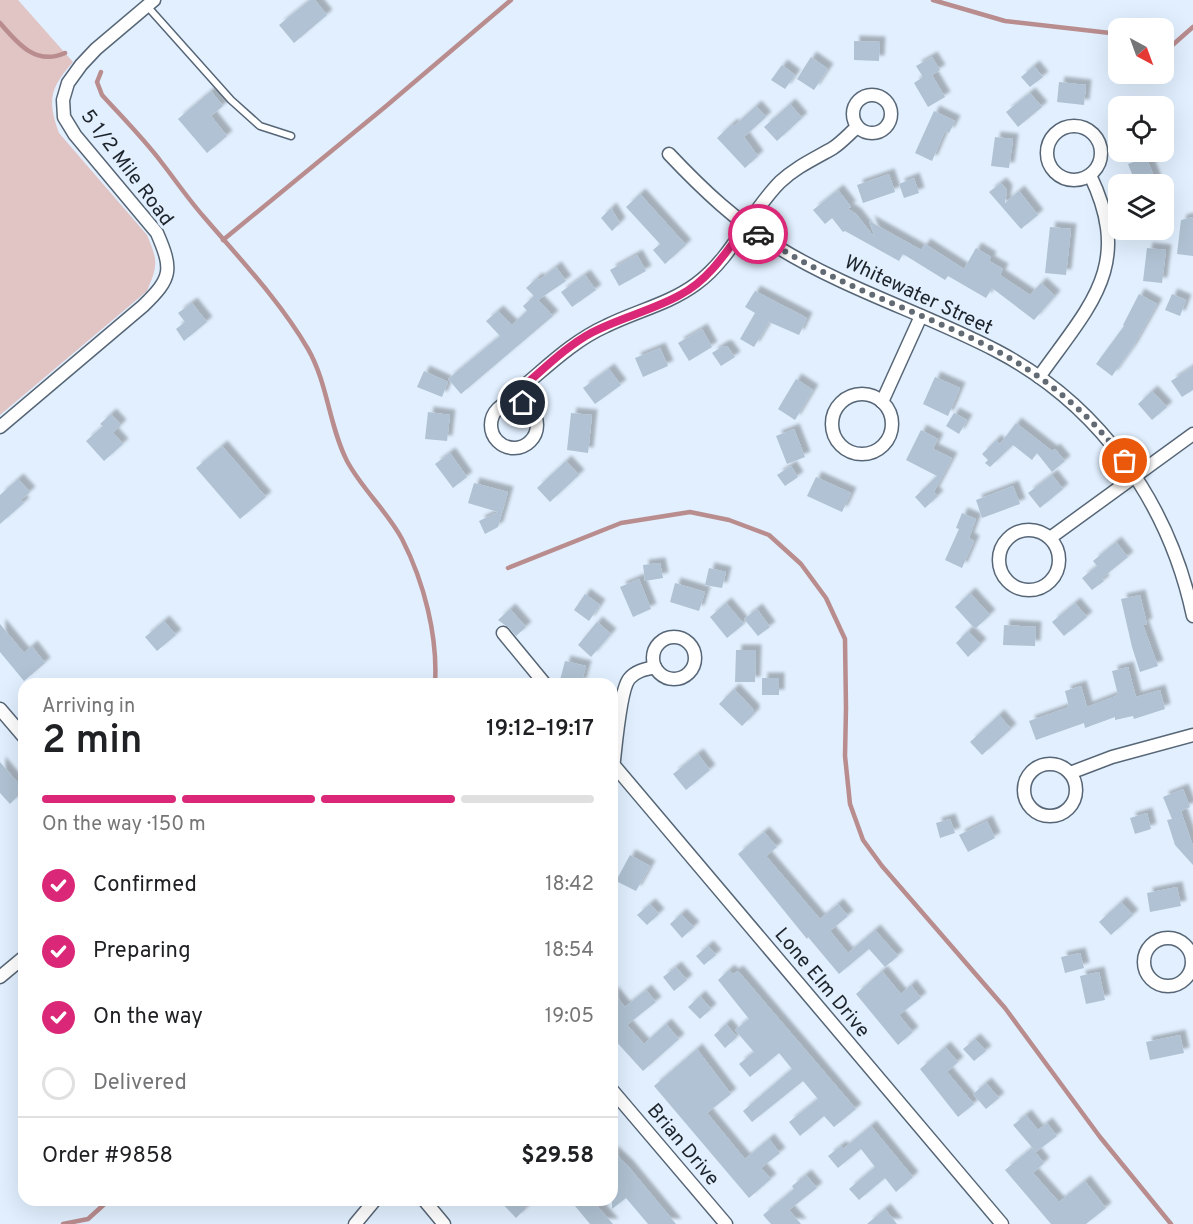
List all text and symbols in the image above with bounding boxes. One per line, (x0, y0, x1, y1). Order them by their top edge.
north arrow (1108, 18, 1174, 84)
map controls (1108, 18, 1174, 240)
button: locate (1108, 96, 1174, 162)
street label: 5 1/2 Mile Road (74, 105, 179, 232)
button: layers (1108, 174, 1174, 240)
courier (728, 204, 788, 264)
icon: car (742, 218, 775, 251)
street label: Whitewater Street (840, 250, 997, 342)
pin (497, 377, 548, 428)
icon: home (506, 386, 539, 419)
pin (1099, 435, 1150, 486)
icon: bag (1108, 444, 1141, 477)
text: Arriving in (42, 694, 135, 720)
text: 19:12–19:17 (486, 716, 594, 743)
text: 2 min (42, 718, 143, 767)
text: On the way · 150 m (42, 812, 206, 838)
icon: check (42, 869, 75, 902)
text: Confirmed (93, 872, 197, 899)
text: 18:42 (545, 872, 594, 898)
street label: Lone Elm Drive (768, 923, 875, 1044)
icon: check (42, 935, 75, 968)
text: Preparing (93, 938, 191, 965)
text: 18:54 (545, 938, 594, 964)
icon: check (42, 1001, 75, 1034)
text: On the way (93, 1004, 203, 1031)
text: 19:05 (545, 1004, 594, 1030)
text: Delivered (93, 1070, 187, 1097)
street label: Brian Drive (640, 1099, 725, 1192)
text: Order #9858 (42, 1143, 173, 1170)
text: $29.58 (521, 1143, 594, 1170)

